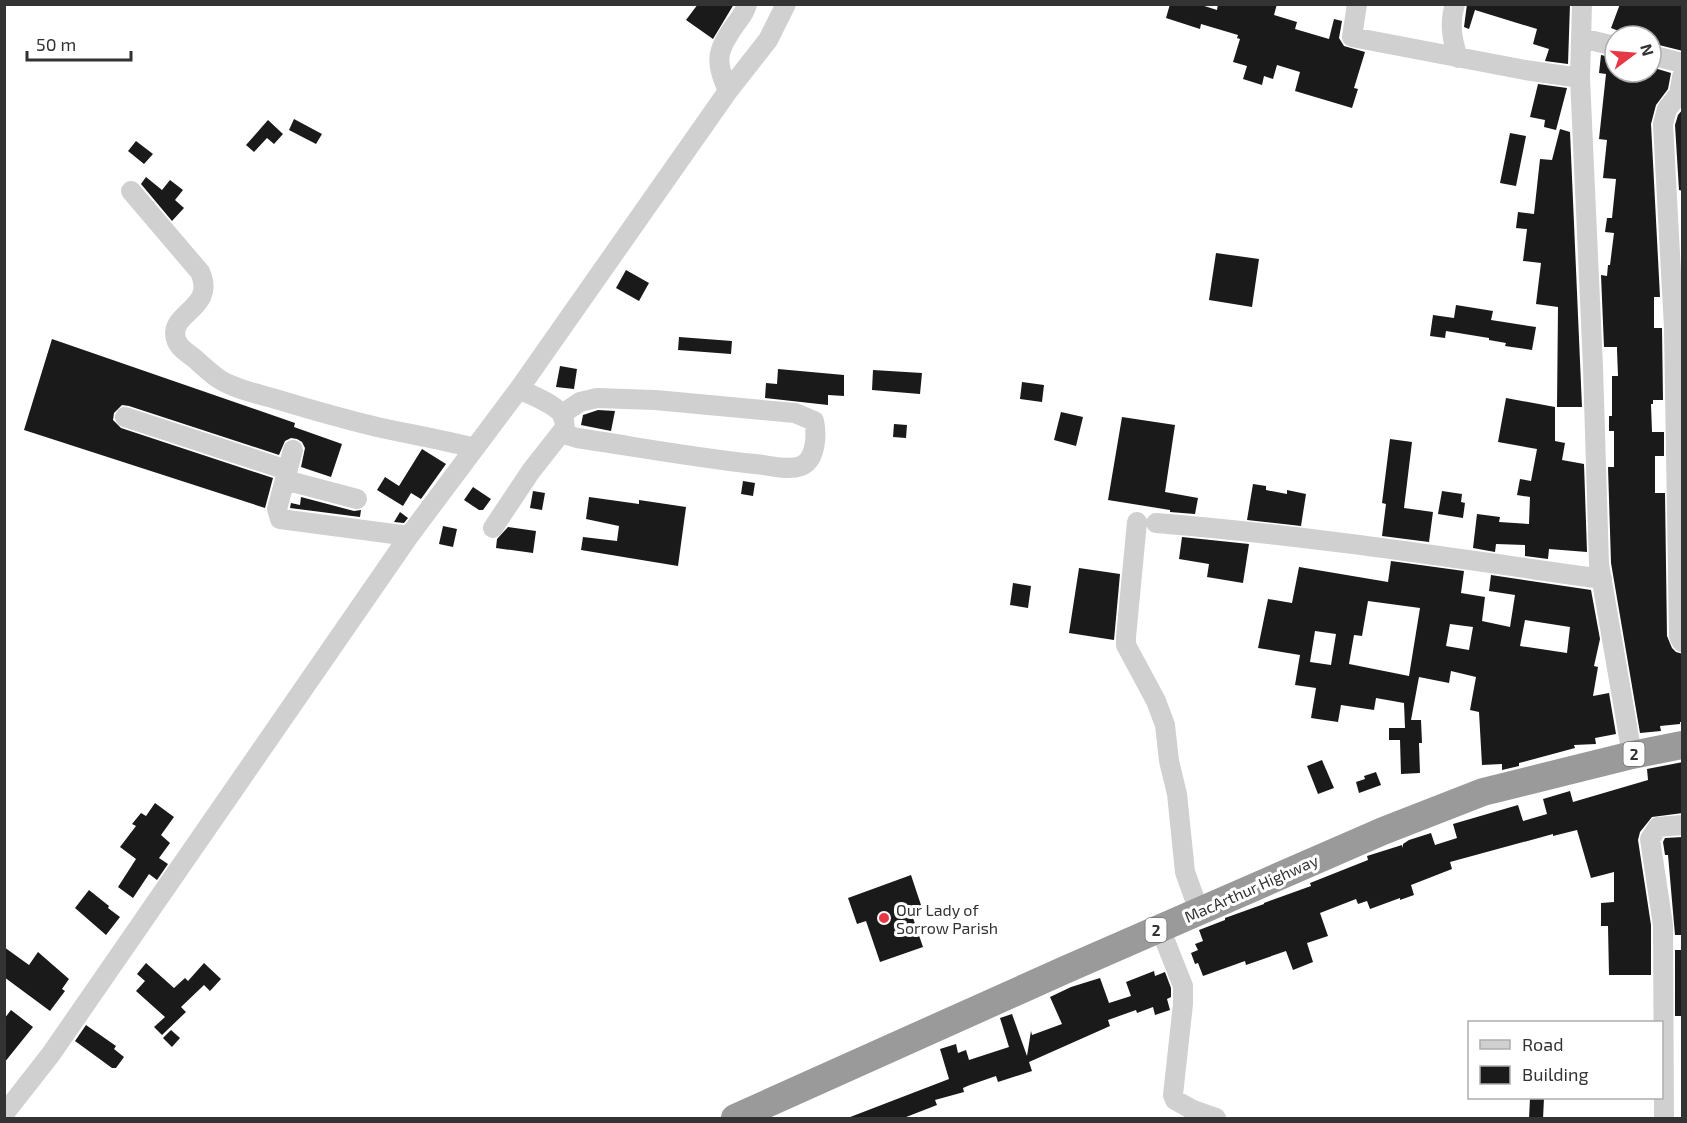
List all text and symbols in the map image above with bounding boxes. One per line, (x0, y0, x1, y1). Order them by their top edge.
scale bar (27, 24, 130, 62)
north arrow (1603, 24, 1663, 84)
text: 50 m (36, 33, 76, 55)
text: N (1637, 42, 1659, 58)
road number: 2 (1624, 742, 1644, 766)
street label: MacArthur Highway (1181, 850, 1321, 926)
place label: Our Lady of Sorrow Parish (896, 900, 998, 937)
marker: Our Lady of Sorrow Parish (877, 911, 891, 925)
road number: 2 (1146, 918, 1166, 942)
legend (1468, 1021, 1663, 1099)
text: Road (1522, 1033, 1563, 1055)
text: Building (1522, 1063, 1589, 1085)

